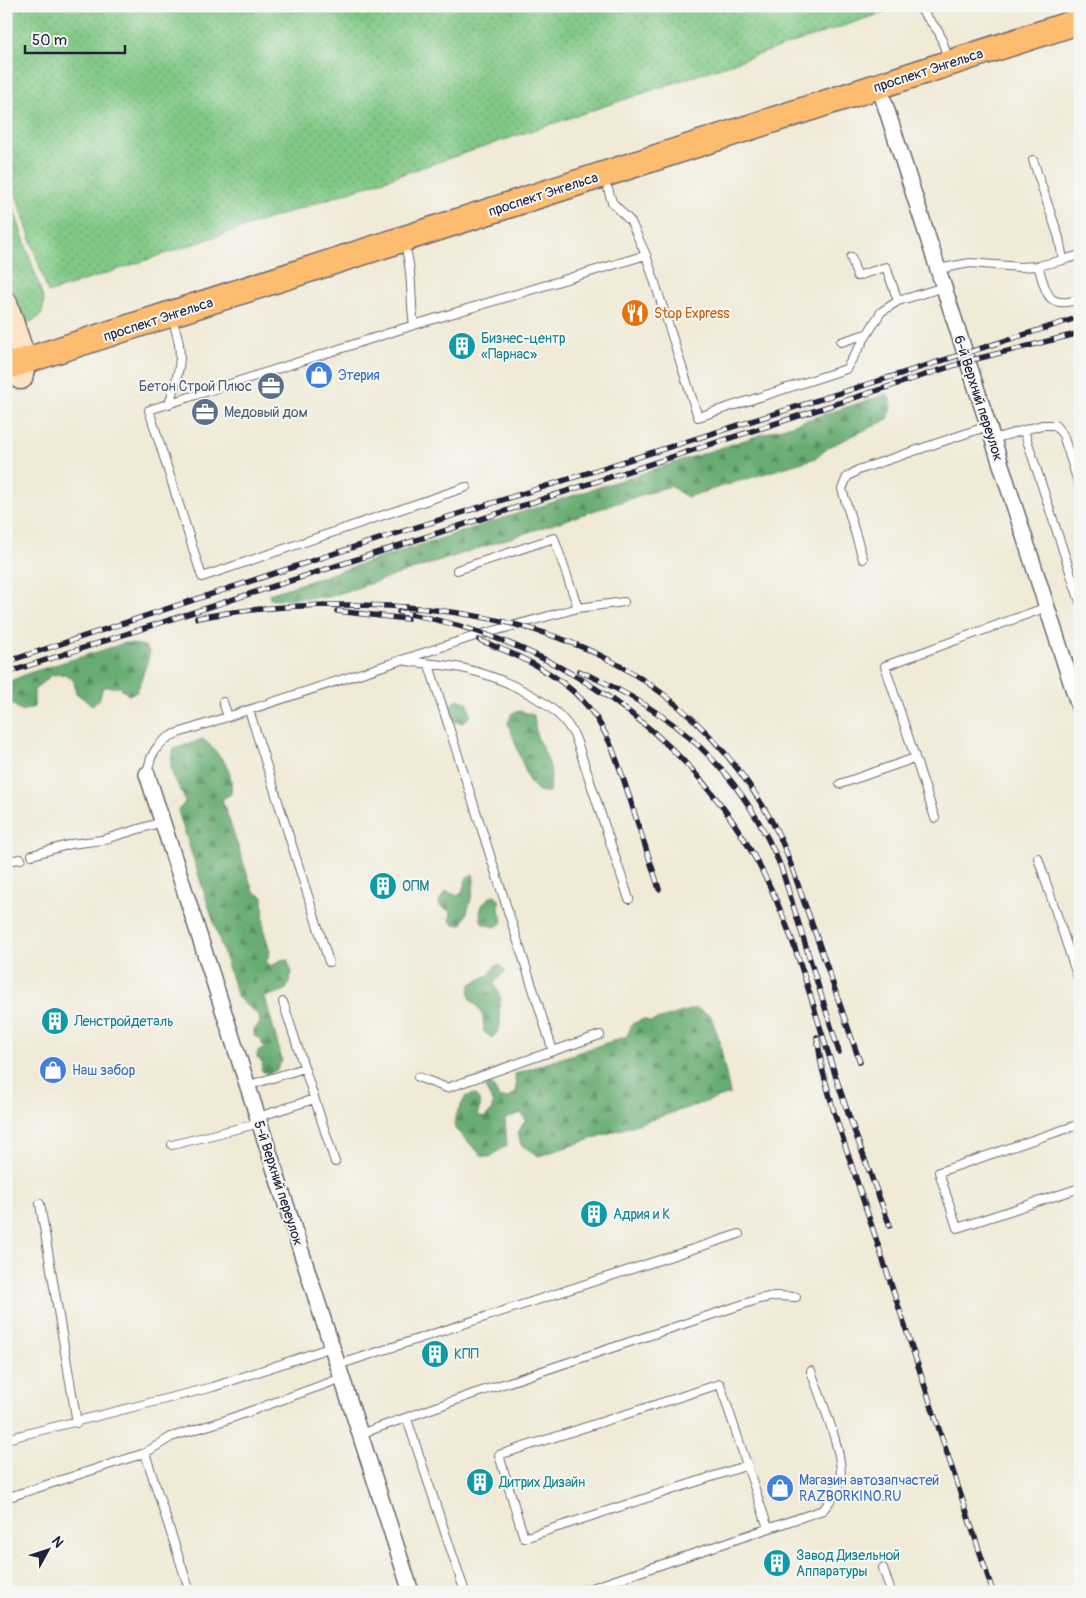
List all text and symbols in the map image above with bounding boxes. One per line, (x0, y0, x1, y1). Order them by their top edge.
scale bar (25, 22, 125, 54)
text: 50 m (32, 31, 67, 50)
street label: проспект Энгельса (871, 45, 985, 96)
street label: проспект Энгельса (486, 169, 600, 220)
street label: проспект Энгельса (101, 294, 215, 345)
restaurant icon: Stop Express (620, 298, 650, 328)
place label: Stop Express (654, 305, 730, 322)
place label: Бизнес-центр «Парнас» (481, 330, 566, 363)
building icon: Бизнес-центр «Парнас» (447, 331, 477, 361)
street label: 6-й Верхний переулок (950, 333, 1007, 463)
shop icon: Этерия (304, 360, 334, 390)
place label: Этерия (338, 367, 380, 384)
office icon: Бетон Строй Плюс (256, 371, 286, 401)
place label: Бетон Строй Плюс (139, 378, 252, 395)
office icon: Медовый дом (190, 397, 220, 427)
place label: Медовый дом (224, 404, 308, 421)
building icon: ОПМ (368, 871, 398, 901)
place label: ОПМ (402, 878, 429, 895)
building icon: Ленстройдеталь (40, 1006, 70, 1036)
place label: Ленстройдеталь (73, 1013, 174, 1030)
shop icon: Наш забор (38, 1055, 68, 1085)
place label: Наш забор (72, 1062, 136, 1079)
street label: 5-й Верхний переулок (250, 1119, 307, 1248)
building icon: Адрия и К (579, 1199, 609, 1229)
place label: Адрия и К (613, 1206, 670, 1223)
building icon: КПП (420, 1339, 450, 1369)
place label: КПП (454, 1346, 479, 1363)
building icon: Дитрих Дизайн (465, 1467, 495, 1497)
place label: Магазин автозапчастей RAZBORKINO.RU (799, 1472, 939, 1505)
shop icon: Магазин автозапчастей RAZBORKINO.RU (765, 1473, 795, 1503)
place label: Дитрих Дизайн (498, 1474, 585, 1491)
north arrow (22, 1526, 72, 1576)
text: N (48, 1533, 67, 1551)
place label: Завод Дизельной Аппаратуры (796, 1547, 900, 1580)
building icon: Завод Дизельной Аппаратуры (762, 1548, 792, 1578)

